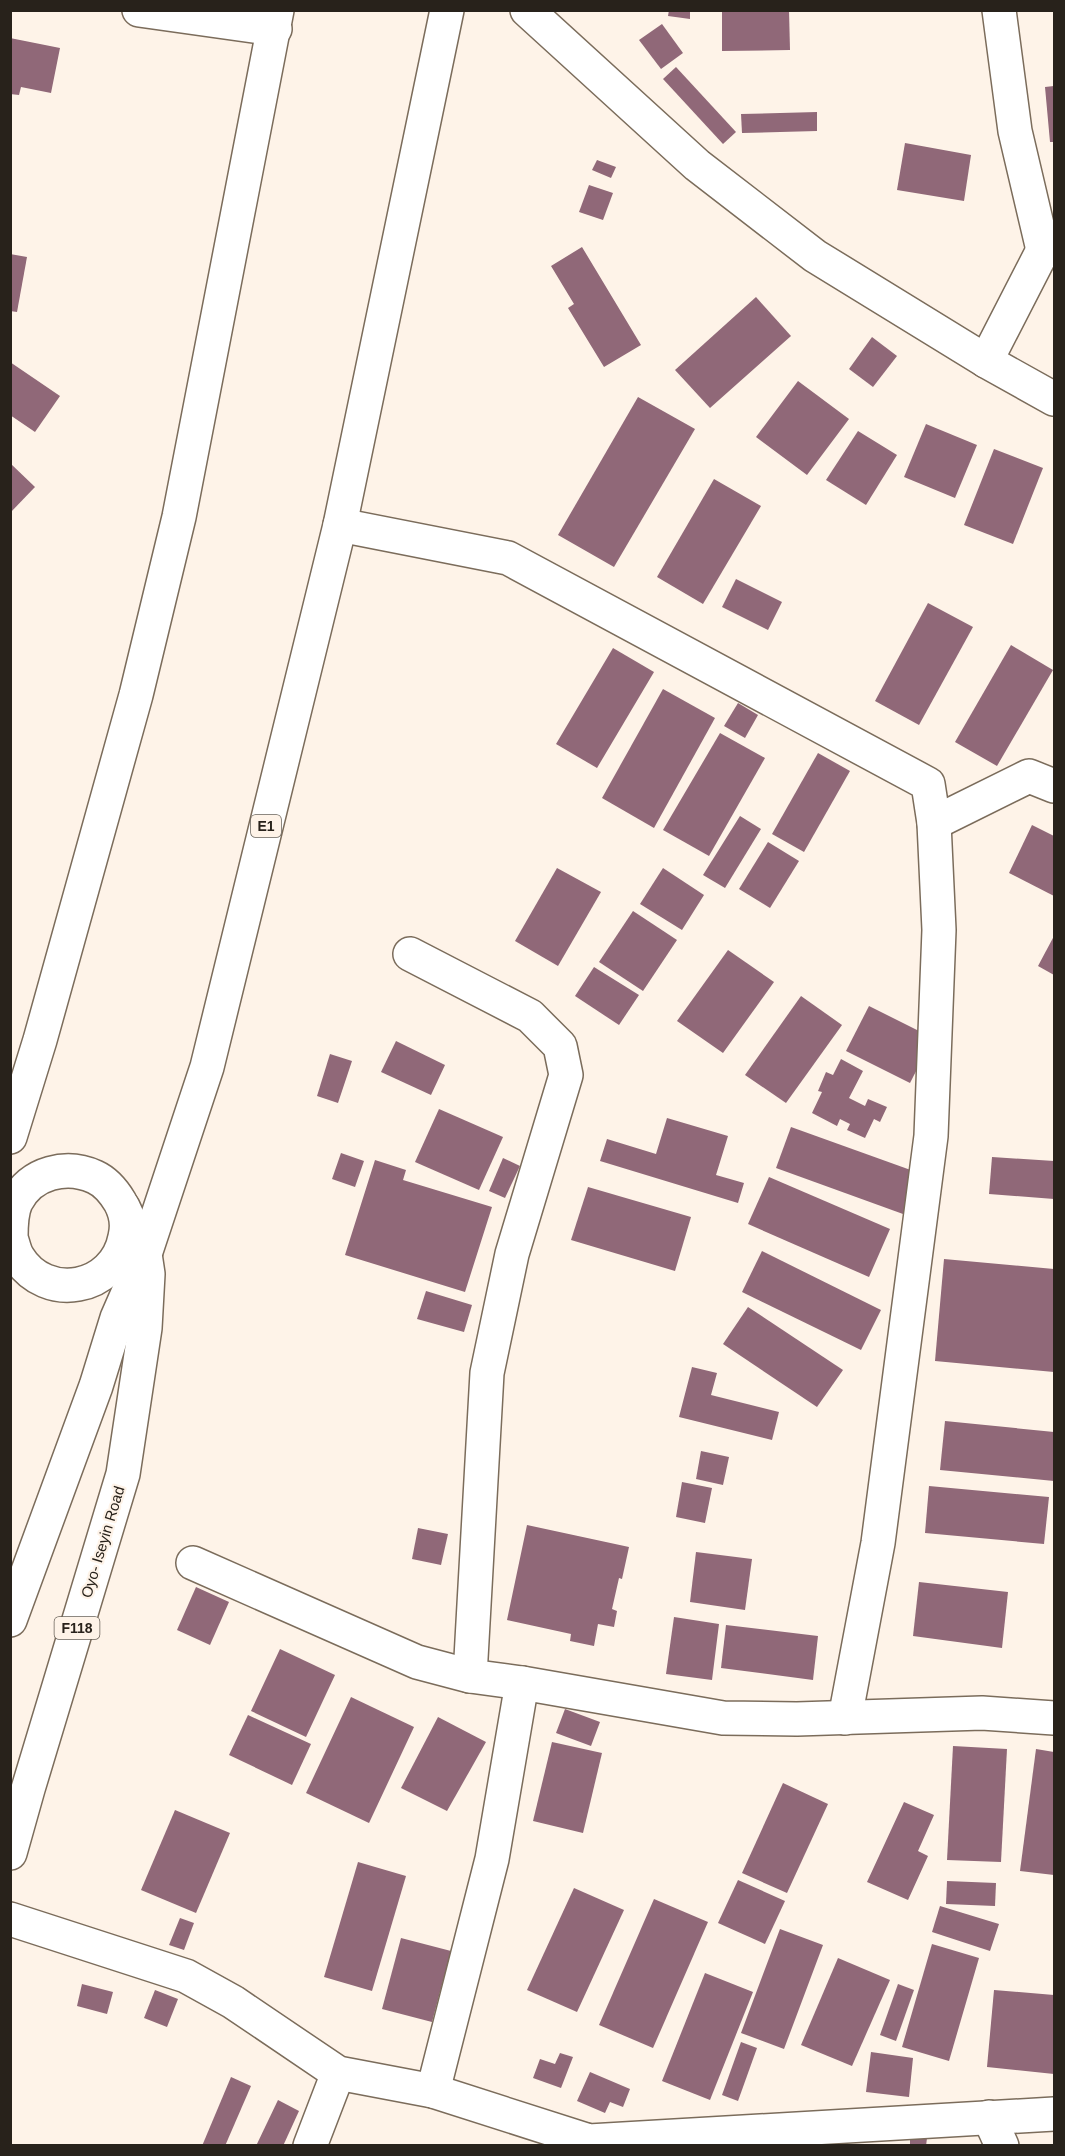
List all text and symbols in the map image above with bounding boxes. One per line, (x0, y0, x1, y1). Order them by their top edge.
road number: E1 (251, 815, 281, 837)
street label: Oyo- Iseyin Road (77, 1484, 128, 1600)
road number: F118 (54, 1617, 100, 1639)

